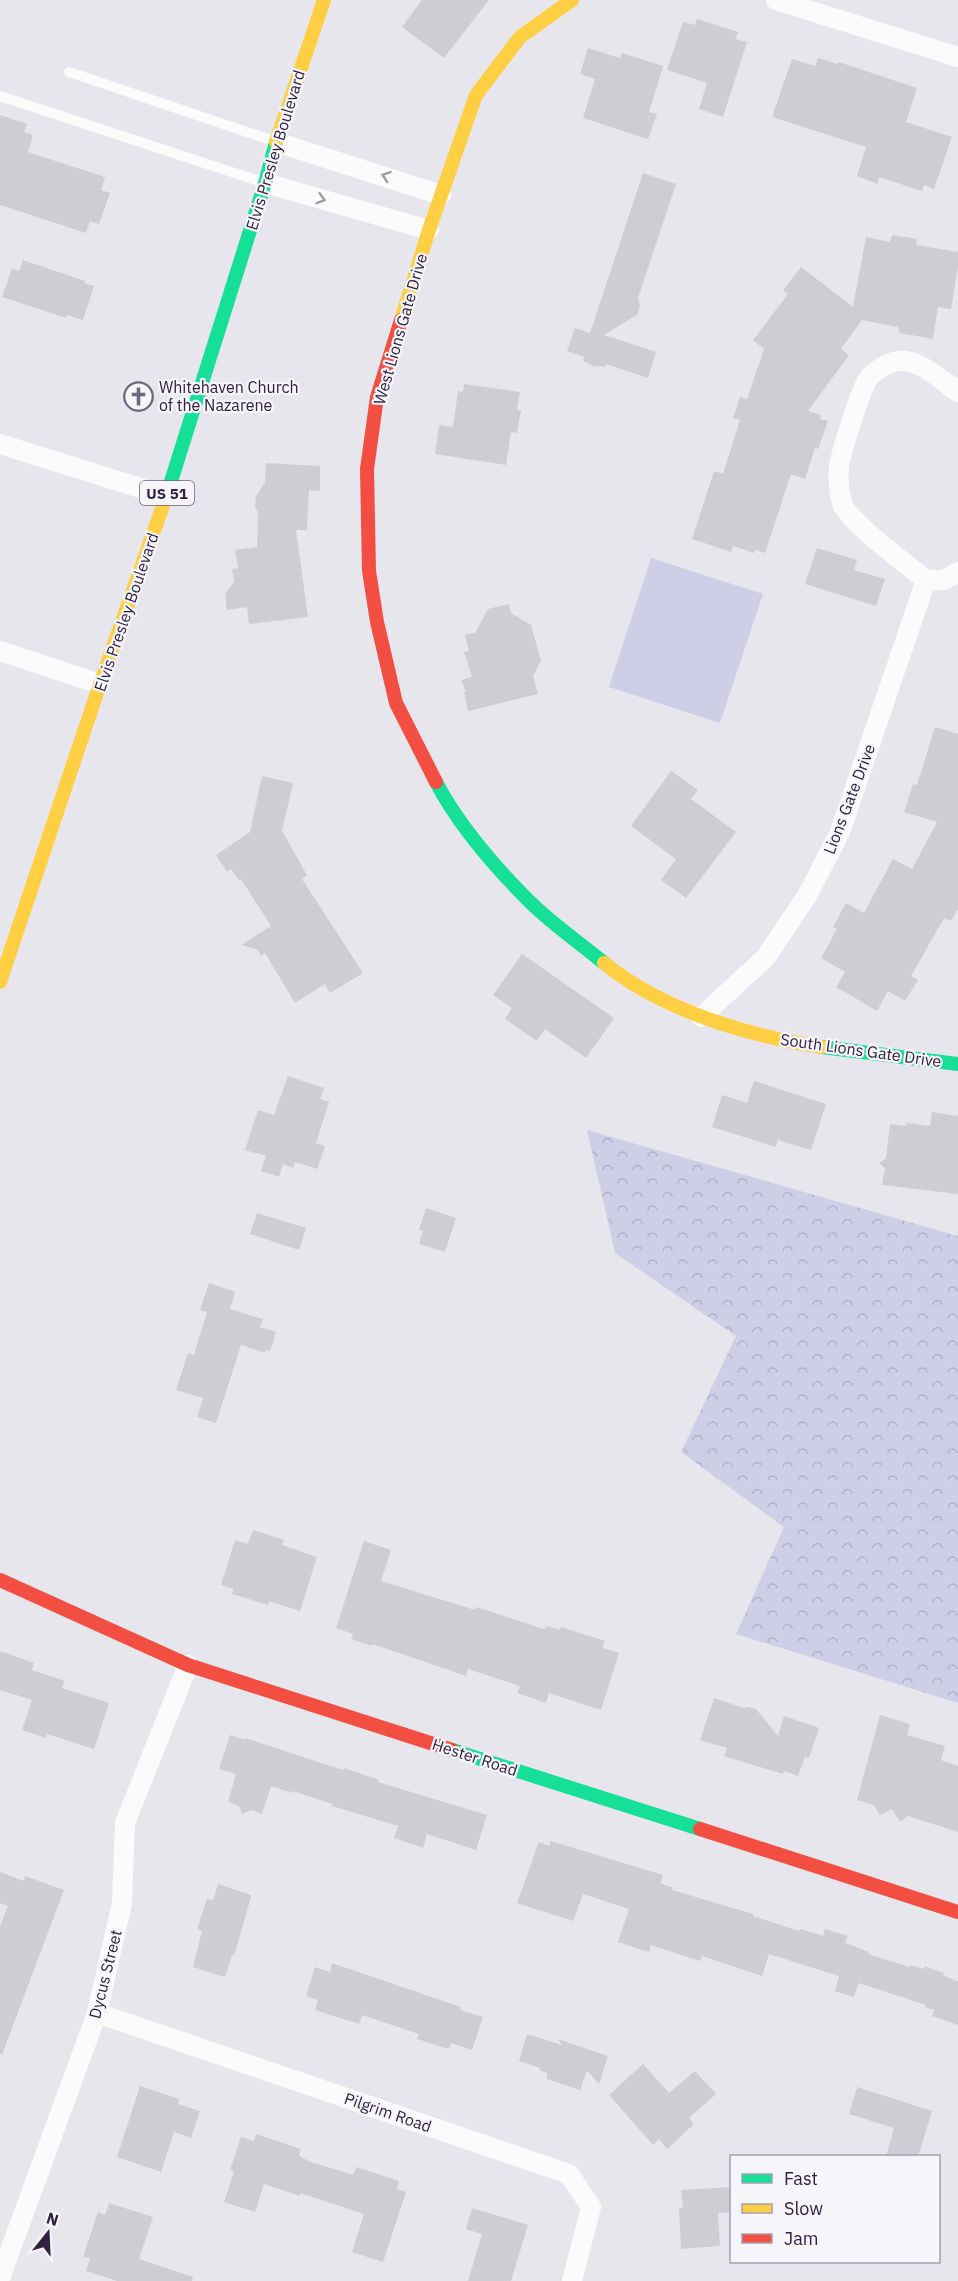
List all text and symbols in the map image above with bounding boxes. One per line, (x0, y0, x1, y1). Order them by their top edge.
street label: Elvis Presley Boulevard (241, 67, 309, 233)
one-way arrow (381, 171, 392, 183)
one-way arrow (315, 192, 326, 204)
street label: West Lions Gate Drive (369, 251, 431, 407)
place label: Whitehaven Church of the Nazarene (159, 377, 299, 415)
church icon: Whitehaven Church of the Nazarene (122, 380, 154, 412)
road number: US 51 (140, 481, 194, 505)
street label: Elvis Presley Boulevard (89, 530, 163, 694)
street label: Lions Gate Drive (819, 741, 879, 857)
street label: South Lions Gate Drive (779, 1029, 943, 1071)
street label: Hester Road (430, 1734, 520, 1780)
street label: Dycus Street (84, 1927, 126, 2021)
street label: Pilgrim Road (342, 2088, 434, 2136)
legend (730, 2155, 940, 2263)
text: Fast (784, 2167, 818, 2190)
text: Slow (784, 2197, 823, 2220)
north arrow (18, 2203, 78, 2263)
text: N (44, 2207, 61, 2230)
text: Jam (784, 2227, 819, 2250)

